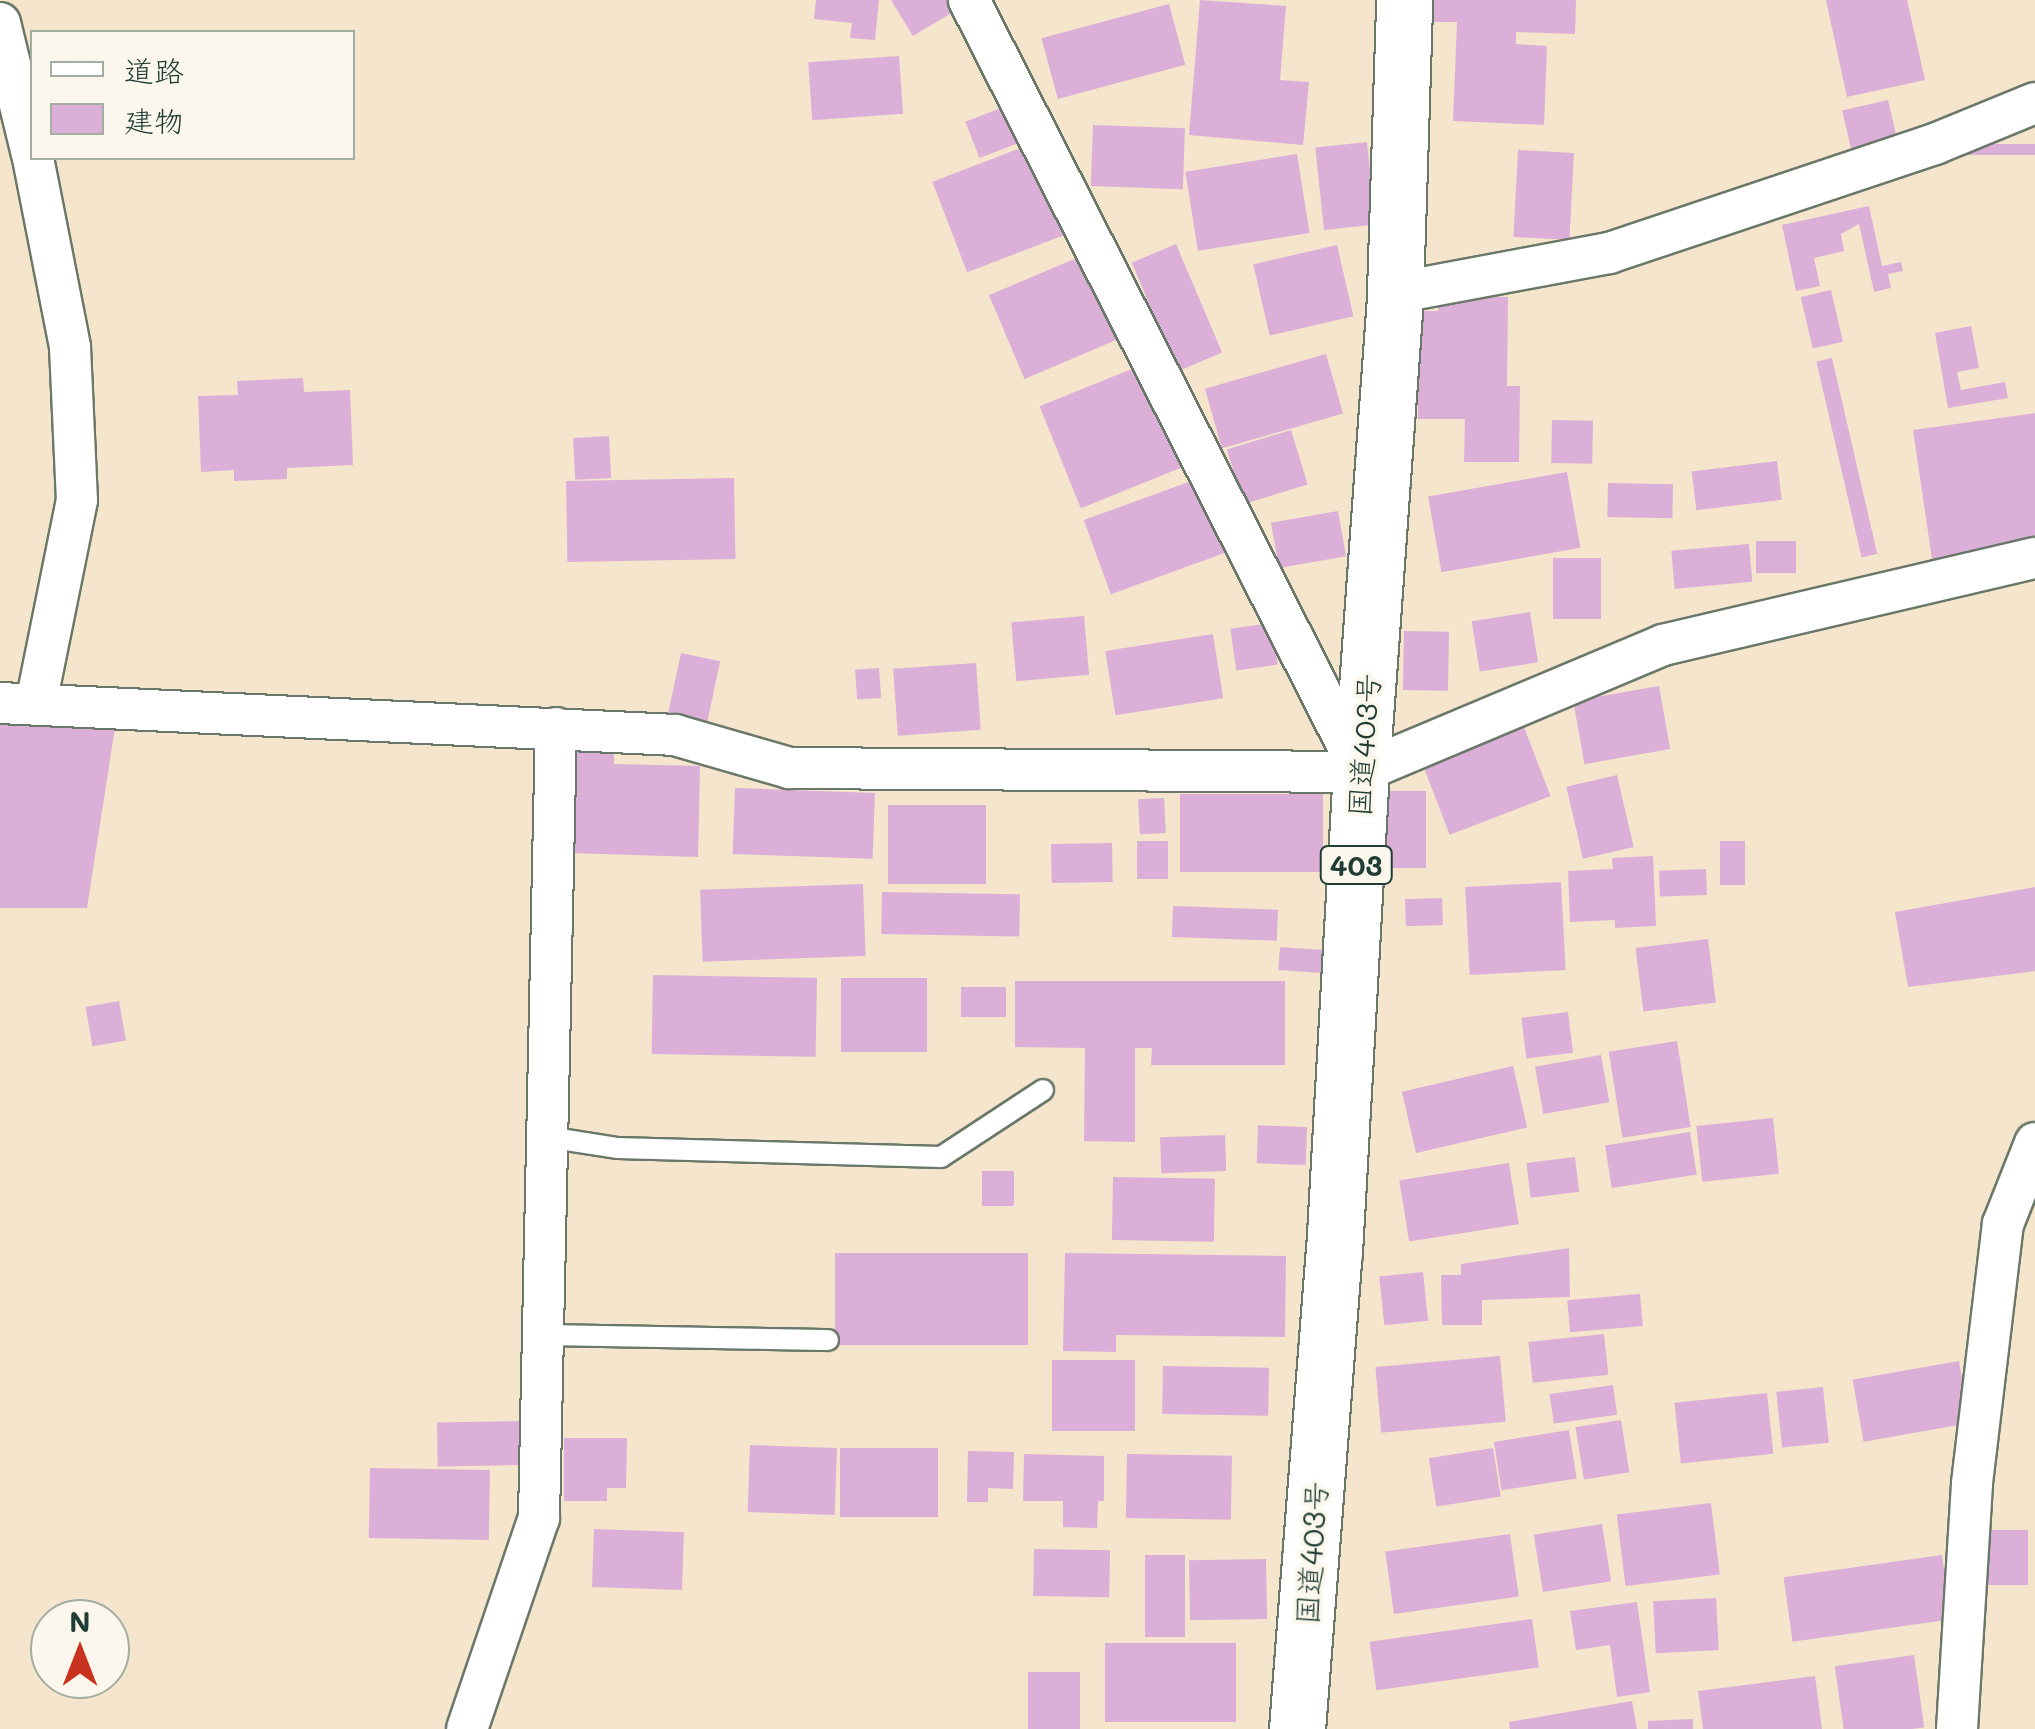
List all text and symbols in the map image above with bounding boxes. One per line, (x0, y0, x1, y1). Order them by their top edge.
legend (30, 30, 355, 160)
text: 道路 (124, 50, 184, 90)
text: 建物 (124, 100, 184, 140)
street label: 国道403号 (1340, 672, 1386, 818)
road number: 403 (1318, 842, 1394, 888)
street label: 国道403号 (1288, 1480, 1334, 1626)
north arrow (30, 1599, 130, 1699)
text: N (69, 1603, 91, 1639)

